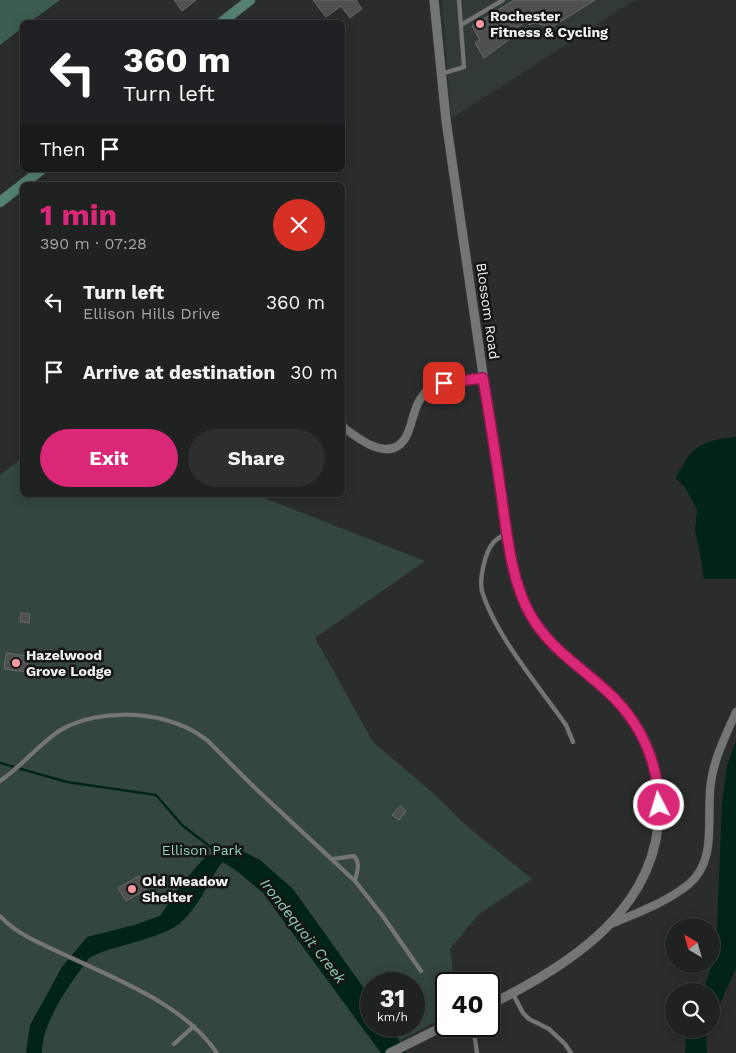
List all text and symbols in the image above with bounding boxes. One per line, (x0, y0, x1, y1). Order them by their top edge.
place label: Rochester Fitness & Cycling (490, 8, 608, 40)
marker: Rochester Fitness & Cycling (474, 18, 486, 30)
text: 360 m (123, 39, 231, 81)
icon: left (40, 40, 105, 105)
text: Turn left (123, 81, 215, 106)
icon: arrive (96, 135, 124, 163)
text: Then (40, 138, 86, 161)
text: 1 min (40, 197, 117, 232)
button: close (273, 199, 325, 251)
text: 390 m · 07:28 (40, 234, 147, 253)
street label: Blossom Road (473, 262, 503, 360)
text: Turn left (83, 281, 164, 304)
icon: left (40, 288, 68, 316)
text: 360 m (266, 291, 325, 314)
text: Ellison Hills Drive (83, 304, 220, 323)
icon: arrive (40, 358, 68, 386)
text: Arrive at destination (83, 361, 275, 384)
text: 30 m (290, 361, 338, 384)
pin (423, 362, 465, 404)
icon: arrive (430, 369, 458, 397)
button: Exit (40, 429, 178, 487)
button: Share (188, 429, 325, 487)
place label: Hazelwood Grove Lodge (26, 647, 112, 679)
marker: Hazelwood Grove Lodge (10, 657, 22, 669)
position arrow (632, 778, 684, 830)
park label: Ellison Park (162, 842, 242, 858)
place label: Old Meadow Shelter (142, 873, 229, 905)
water label: Irondequoit Creek (256, 875, 350, 988)
marker: Old Meadow Shelter (126, 883, 138, 895)
north arrow (665, 918, 720, 972)
map controls (665, 918, 720, 1038)
speed limit sign: 40 (435, 972, 500, 1037)
button: search (665, 983, 720, 1038)
text: 31 (380, 984, 405, 1013)
text: km/h (377, 1010, 408, 1024)

